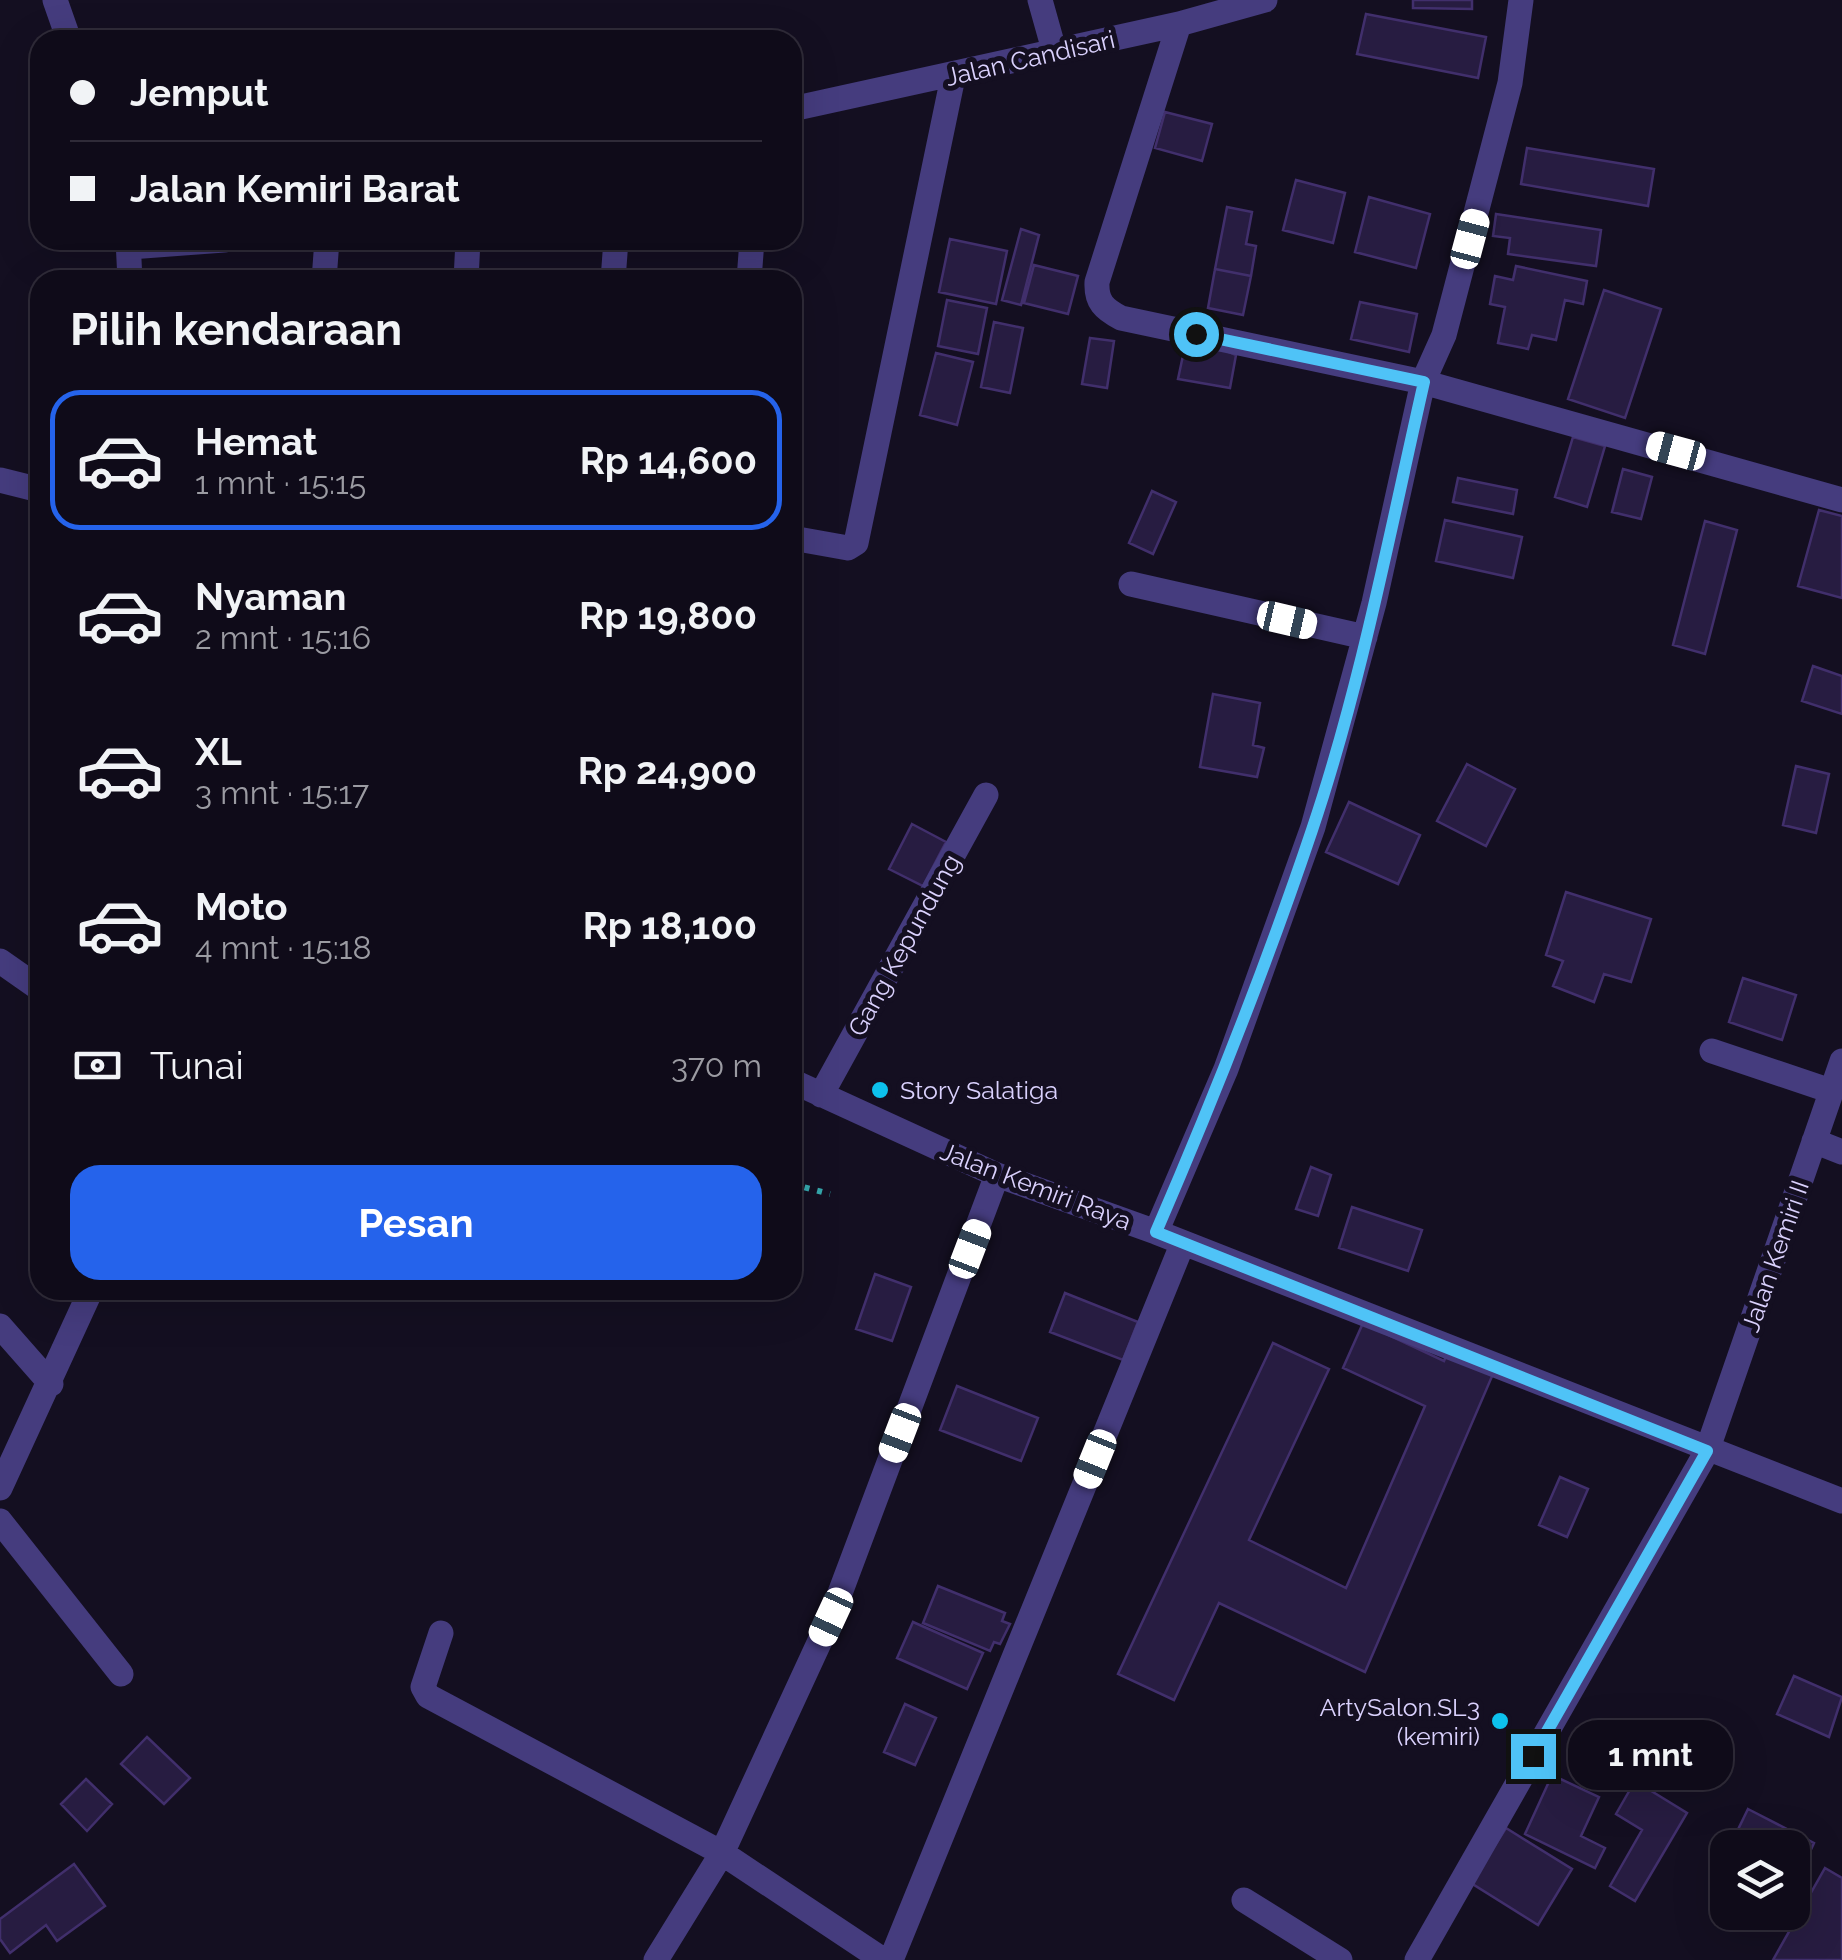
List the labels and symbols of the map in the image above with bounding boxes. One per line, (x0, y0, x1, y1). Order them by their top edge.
street label: Jalan Candisari (942, 24, 1118, 92)
car (1448, 206, 1492, 272)
route start (1174, 312, 1219, 357)
car (1643, 429, 1709, 473)
car (1254, 599, 1320, 641)
street label: Gang Kepundung (842, 849, 966, 1041)
place label: Story Salatiga (900, 1075, 1058, 1105)
marker: Story Salatiga (869, 1079, 891, 1101)
street label: Jalan Kemiri Raya (936, 1136, 1136, 1236)
street label: Jalan Kemiri II (1735, 1176, 1815, 1336)
car (945, 1216, 995, 1282)
car (875, 1400, 925, 1466)
car (1070, 1426, 1120, 1492)
car (805, 1583, 857, 1651)
place label: ArtySalon.SL3 (kemiri) (1320, 1692, 1480, 1751)
marker: ArtySalon.SL3 (kemiri) (1489, 1710, 1511, 1732)
callout: 1 mnt (1568, 1721, 1733, 1791)
route end (1511, 1734, 1556, 1779)

